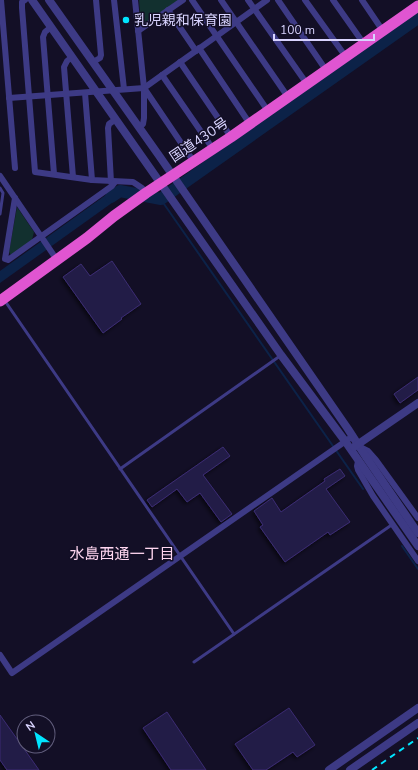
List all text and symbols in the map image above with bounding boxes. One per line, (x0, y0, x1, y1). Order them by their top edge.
place label: 乳児親和保育園 (134, 11, 232, 30)
marker: 乳児親和保育園 (121, 15, 131, 25)
scale bar (274, 16, 374, 42)
text: 100 m (280, 22, 315, 38)
street label: 国道430号 (166, 113, 232, 167)
district label: 水島西通一丁目 (69, 544, 175, 564)
north arrow (16, 714, 56, 754)
text: N (23, 718, 38, 735)

